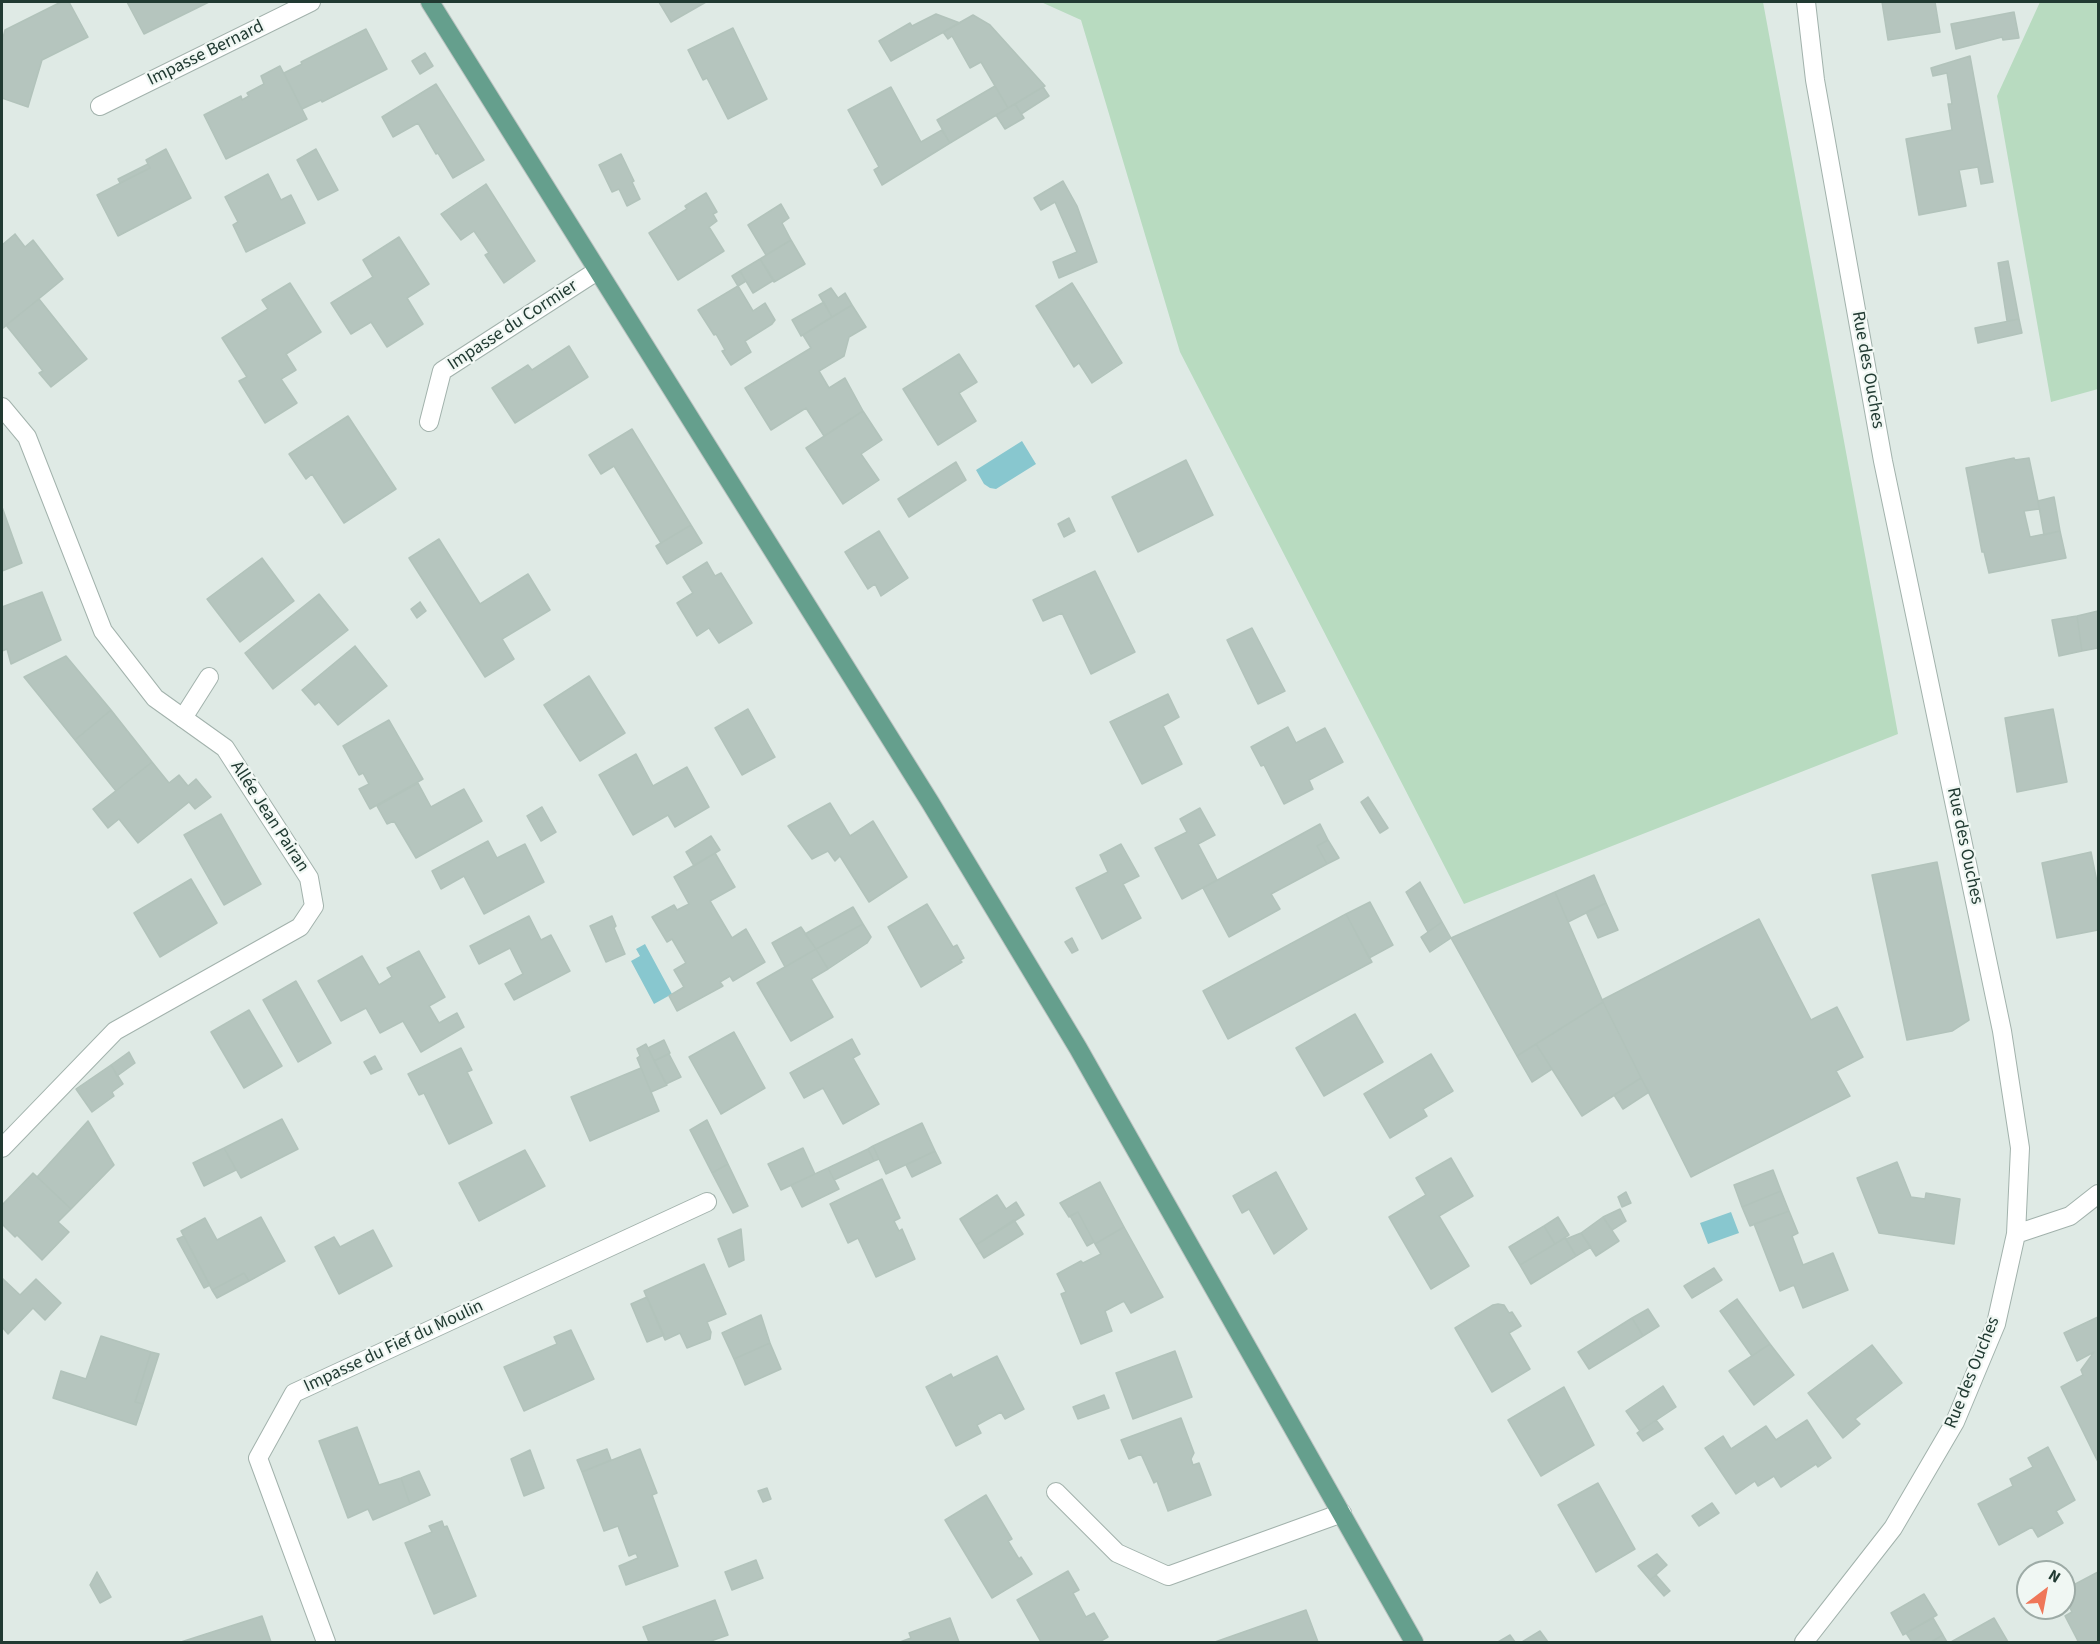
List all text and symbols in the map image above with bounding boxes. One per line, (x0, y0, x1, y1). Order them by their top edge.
street label: Impasse Bernard (144, 16, 268, 92)
street label: Impasse du Cormier (444, 276, 582, 376)
street label: Rue des Ouches (1846, 310, 1888, 430)
street label: Allée Jean Pairan (225, 757, 313, 877)
street label: Rue des Ouches (1941, 786, 1987, 906)
street label: Impasse du Fief du Moulin (301, 1296, 487, 1398)
street label: Rue des Ouches (1941, 1314, 2005, 1432)
north arrow (2016, 1560, 2076, 1620)
text: N (2044, 1564, 2065, 1589)

